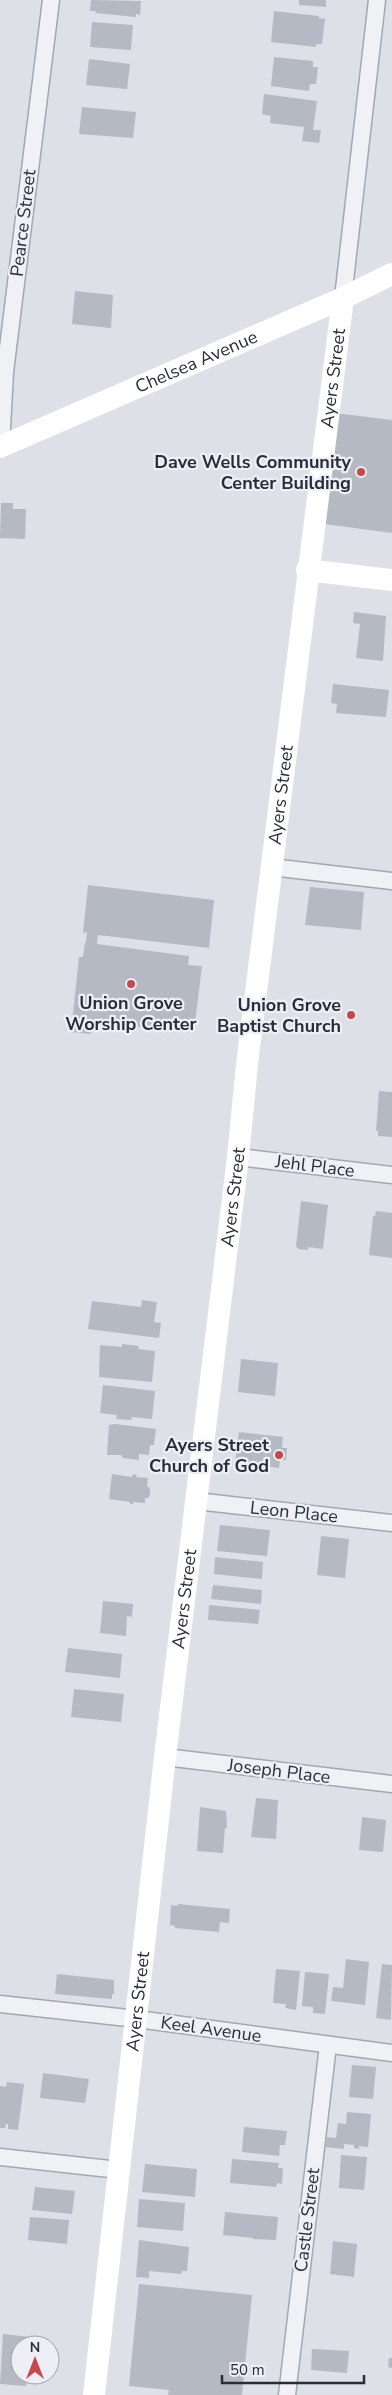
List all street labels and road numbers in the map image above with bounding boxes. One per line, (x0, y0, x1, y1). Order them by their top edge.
street label: Pearce Street (5, 167, 42, 278)
street label: Chelsea Avenue (131, 325, 261, 399)
street label: Ayers Street (315, 326, 351, 429)
street label: Ayers Street (263, 743, 299, 846)
street label: Ayers Street (215, 1145, 251, 1248)
street label: Jehl Place (273, 1149, 356, 1183)
street label: Leon Place (249, 1495, 339, 1529)
street label: Ayers Street (166, 1547, 202, 1650)
street label: Joseph Place (225, 1753, 332, 1789)
street label: Ayers Street (120, 1950, 155, 2053)
street label: Keel Avenue (159, 2010, 263, 2048)
street label: Castle Street (289, 2166, 325, 2273)

